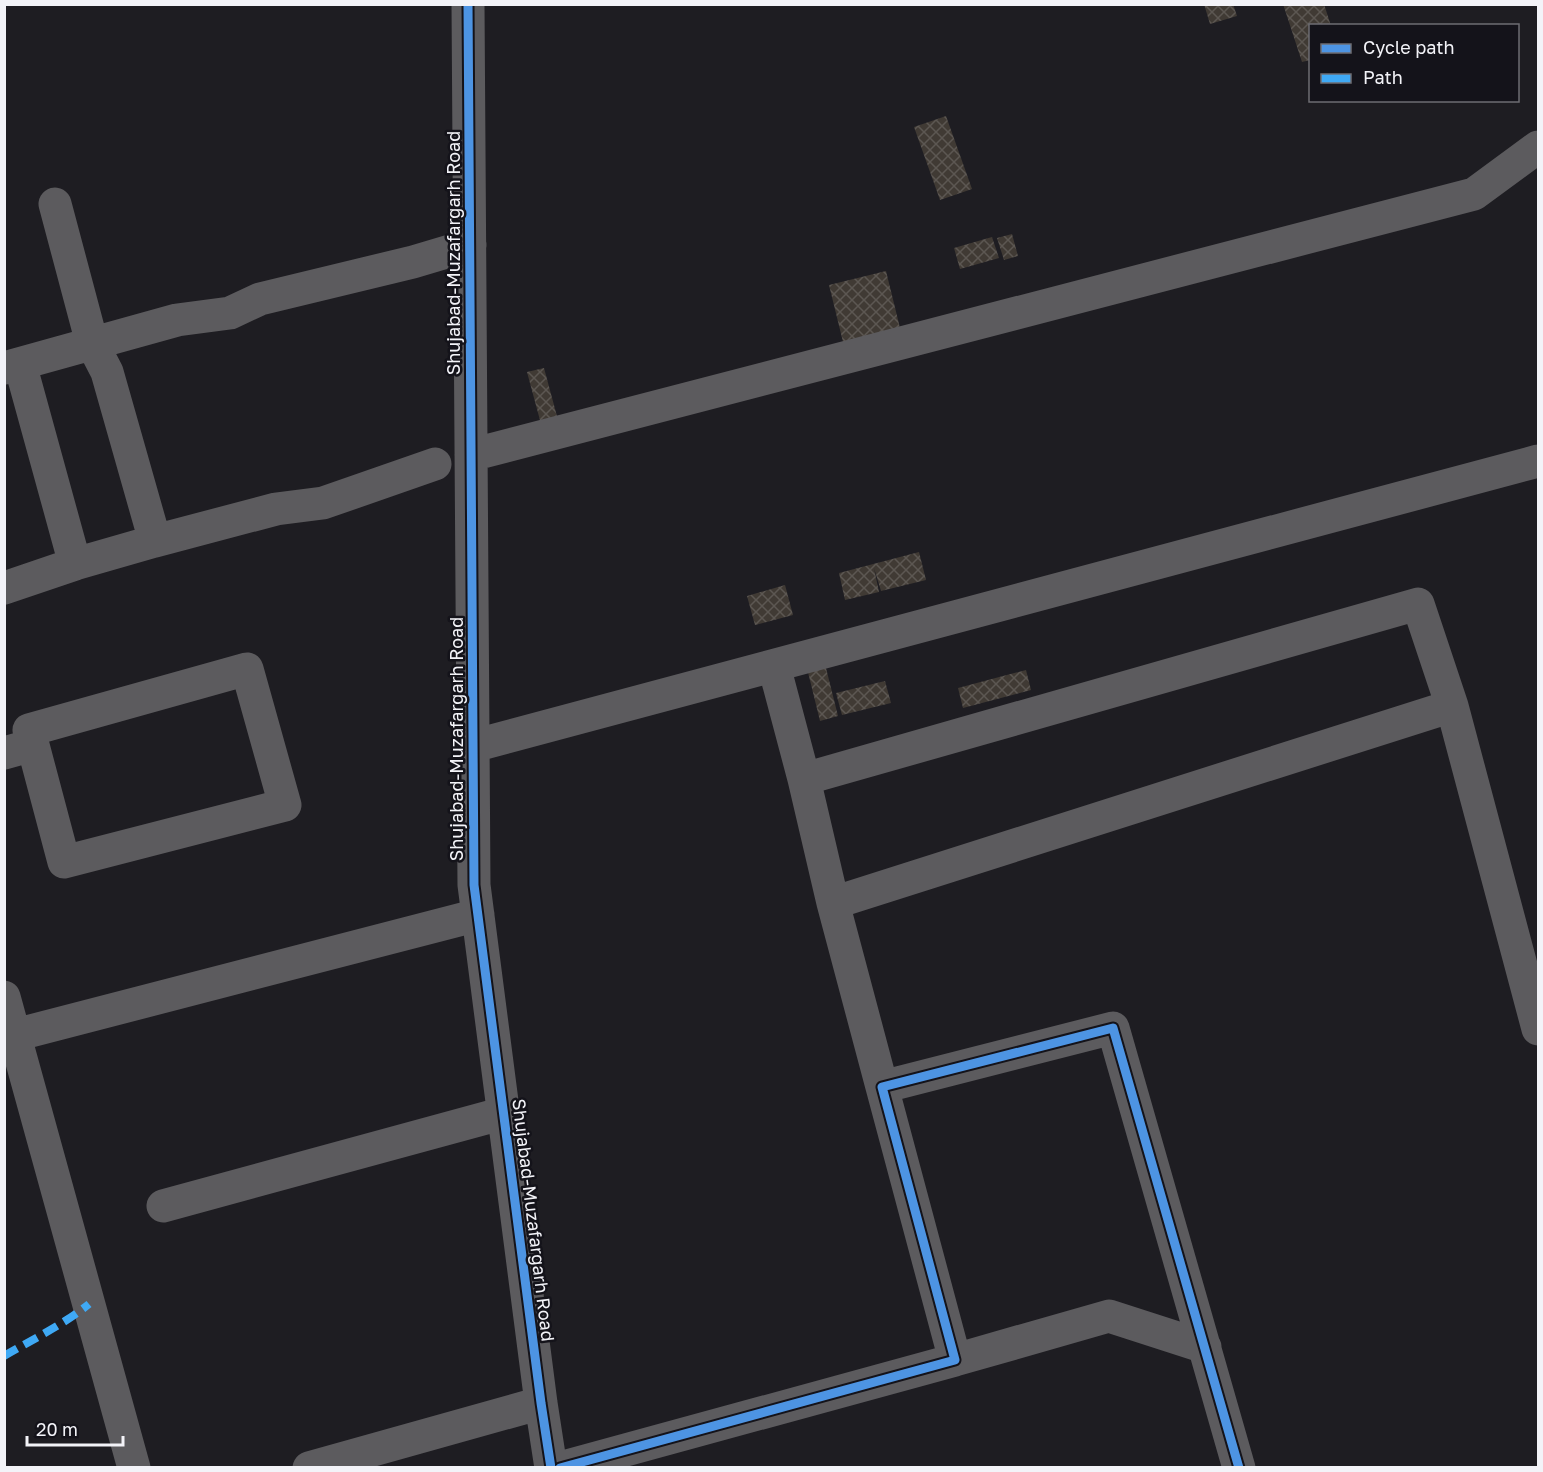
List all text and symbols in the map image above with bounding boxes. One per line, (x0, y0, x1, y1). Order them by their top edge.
legend (1309, 24, 1519, 102)
text: Cycle path (1363, 36, 1455, 58)
text: Path (1363, 66, 1403, 88)
street label: Shujabad-Muzafargarh Road (442, 131, 464, 375)
street label: Shujabad-Muzafargarh Road (445, 617, 467, 861)
street label: Shujabad-Muzafargarh Road (508, 1097, 560, 1343)
scale bar (27, 1409, 123, 1447)
text: 20 m (36, 1418, 78, 1440)

